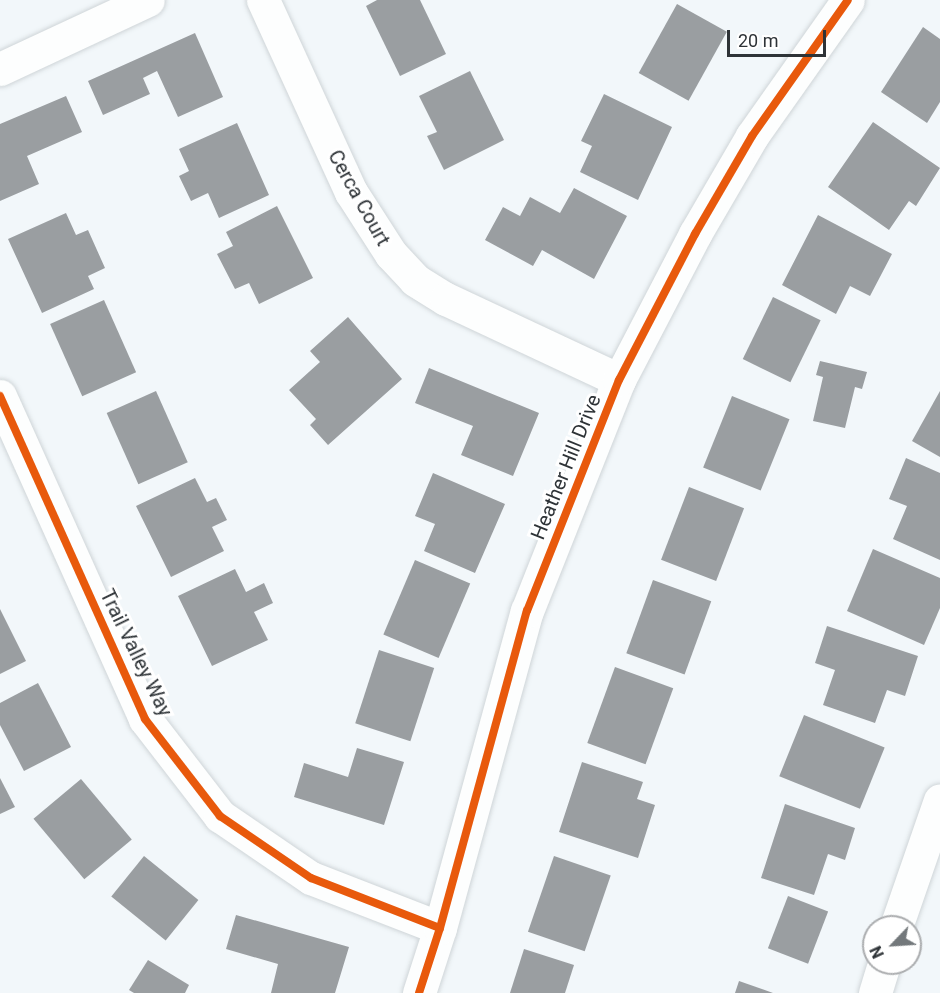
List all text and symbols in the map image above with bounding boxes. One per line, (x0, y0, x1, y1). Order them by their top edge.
scale bar (730, 18, 829, 56)
text: 20 m (738, 30, 778, 51)
street label: Cerca Court (323, 146, 395, 250)
street label: Heather Hill Drive (526, 391, 606, 543)
street label: Trail Valley Way (95, 585, 177, 721)
north arrow (862, 915, 922, 975)
text: N (866, 943, 888, 961)

